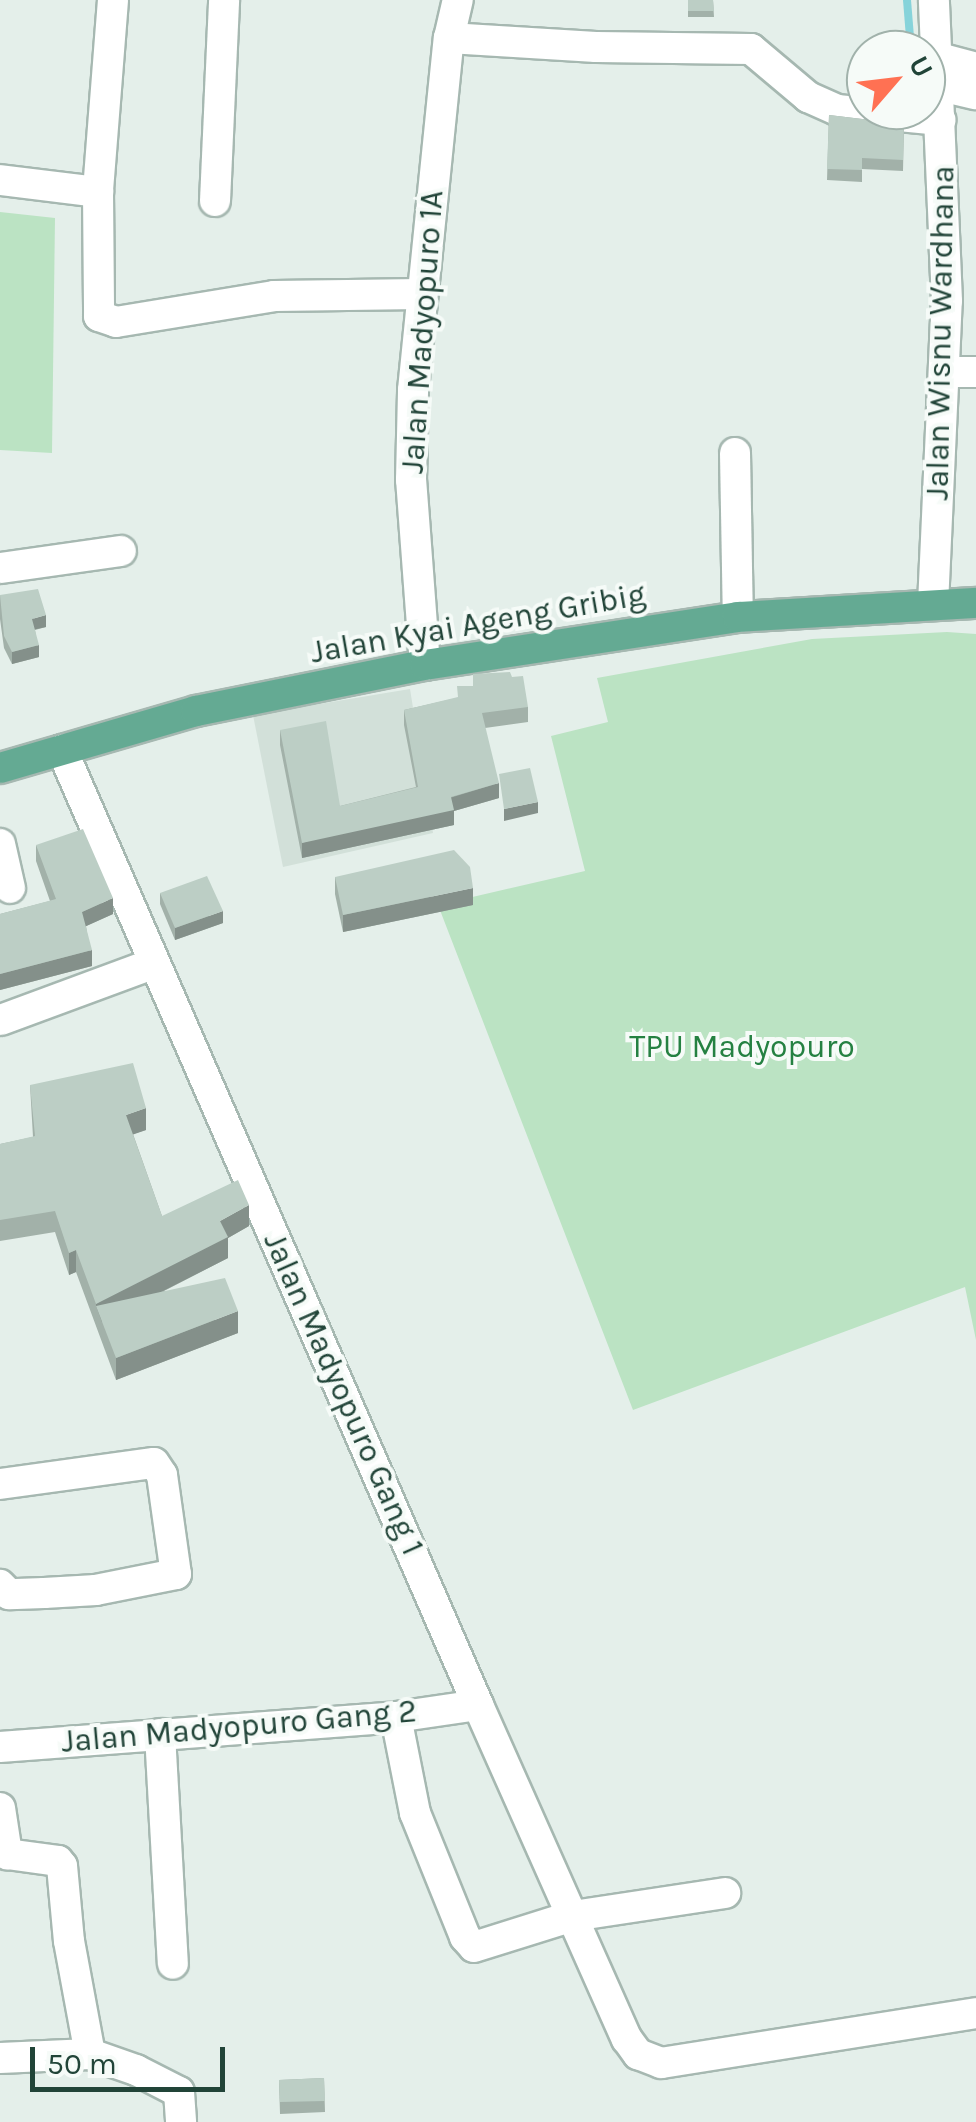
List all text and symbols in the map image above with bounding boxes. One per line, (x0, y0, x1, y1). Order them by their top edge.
north arrow (846, 30, 946, 130)
text: U (902, 50, 940, 83)
street label: Jalan Wisnu Wardhana (919, 165, 963, 501)
street label: Jalan Madyopuro 1A (394, 189, 452, 475)
street label: Jalan Kyai Ageng Gribig (308, 576, 648, 672)
park label: TPU Madyopuro (629, 1028, 855, 1066)
street label: Jalan Madyopuro Gang 1 (255, 1227, 431, 1561)
street label: Jalan Madyopuro Gang 2 (60, 1692, 418, 1762)
scale bar (35, 2027, 230, 2089)
text: 50 m (47, 2046, 117, 2082)

